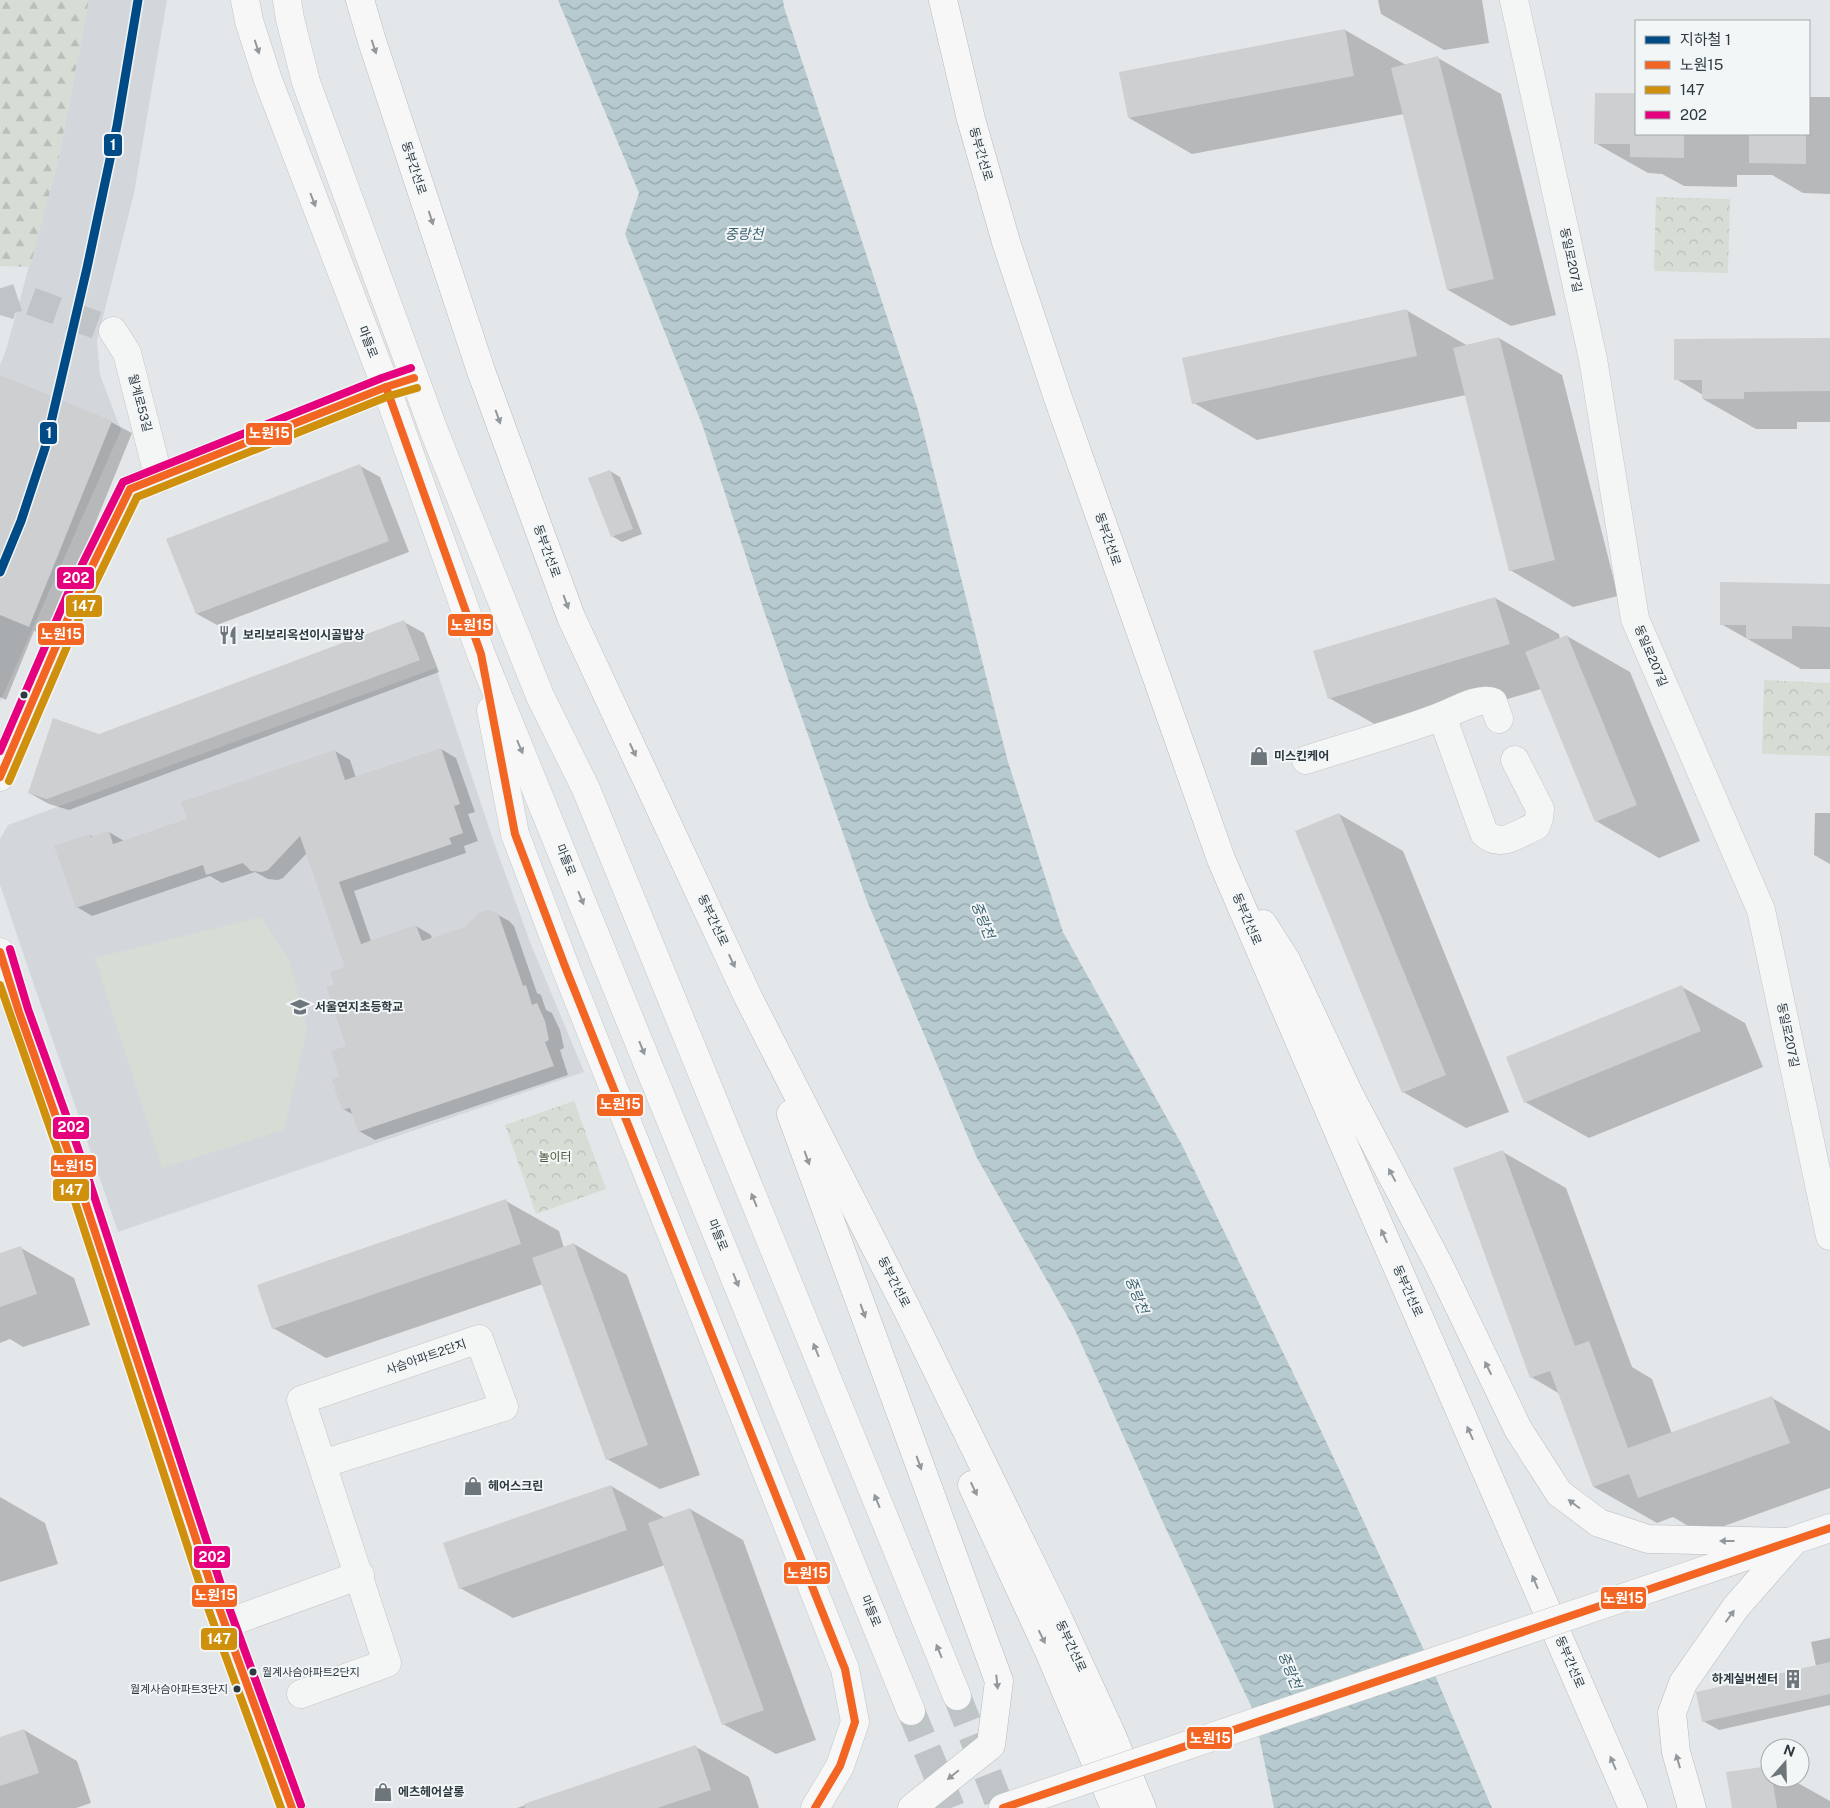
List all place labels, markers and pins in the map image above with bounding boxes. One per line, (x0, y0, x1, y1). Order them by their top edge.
restaurant icon: 보리보리옥선이시골밥상 (217, 624, 239, 646)
place label: 보리보리옥선이시골밥상 (243, 628, 364, 642)
unlabelled marker (19, 690, 29, 700)
shop icon: 미스킨케어 (1248, 745, 1270, 767)
place label: 미스킨케어 (1274, 749, 1329, 763)
school or university icon: 서울연지초등학교 (289, 996, 311, 1018)
place label: 서울연지초등학교 (315, 1000, 403, 1014)
shop icon: 헤어스크린 (462, 1475, 484, 1497)
place label: 헤어스크린 (488, 1479, 543, 1493)
place label: 월계사슴아파트2단지 (262, 1666, 360, 1678)
marker: 월계사슴아파트2단지 (248, 1667, 258, 1677)
building icon: 하계실버센터 (1782, 1668, 1804, 1690)
place label: 하계실버센터 (1712, 1672, 1778, 1686)
place label: 월계사슴아파트3단지 (130, 1683, 228, 1695)
marker: 월계사슴아파트3단지 (232, 1684, 242, 1694)
shop icon: 에츠헤어살롱 (372, 1781, 394, 1803)
place label: 에츠헤어살롱 (398, 1785, 464, 1799)

